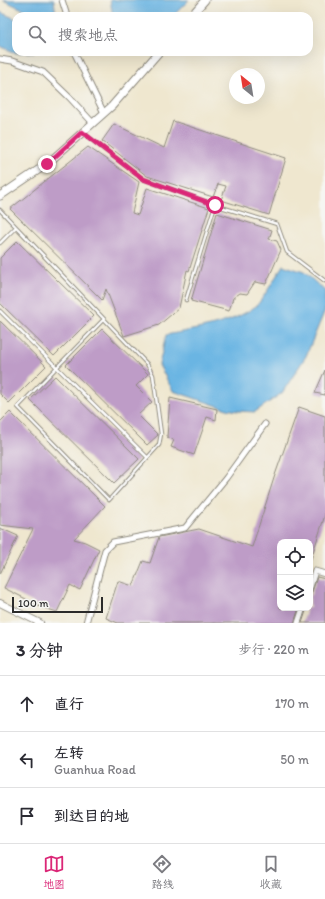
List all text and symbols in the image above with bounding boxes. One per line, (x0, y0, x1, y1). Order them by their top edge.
search box (12, 12, 313, 56)
icon: search (26, 23, 48, 45)
text: 搜索地点 (58, 26, 118, 44)
north arrow (229, 68, 265, 104)
route end (38, 155, 56, 173)
route start (206, 196, 224, 214)
map controls (277, 539, 313, 611)
button: locate (277, 539, 313, 575)
button: layers (277, 575, 313, 611)
scale bar (12, 595, 103, 614)
text: 100 m (18, 597, 48, 610)
text: 3 分钟 (16, 640, 63, 660)
text: 步行 · 220 m (238, 642, 309, 657)
icon: ahead (16, 693, 38, 715)
text: 直行 (54, 695, 84, 713)
text: 170 m (275, 696, 309, 711)
text: 左转 (54, 744, 84, 762)
icon: left (16, 749, 38, 771)
text: 50 m (280, 752, 309, 767)
text: Guanhua Road (54, 762, 136, 777)
icon: arrive (16, 805, 38, 827)
text: 到达目的地 (54, 807, 129, 825)
tab: 地图 (43, 853, 65, 891)
tab: 路线 (151, 853, 173, 891)
tab: 收藏 (260, 853, 282, 891)

